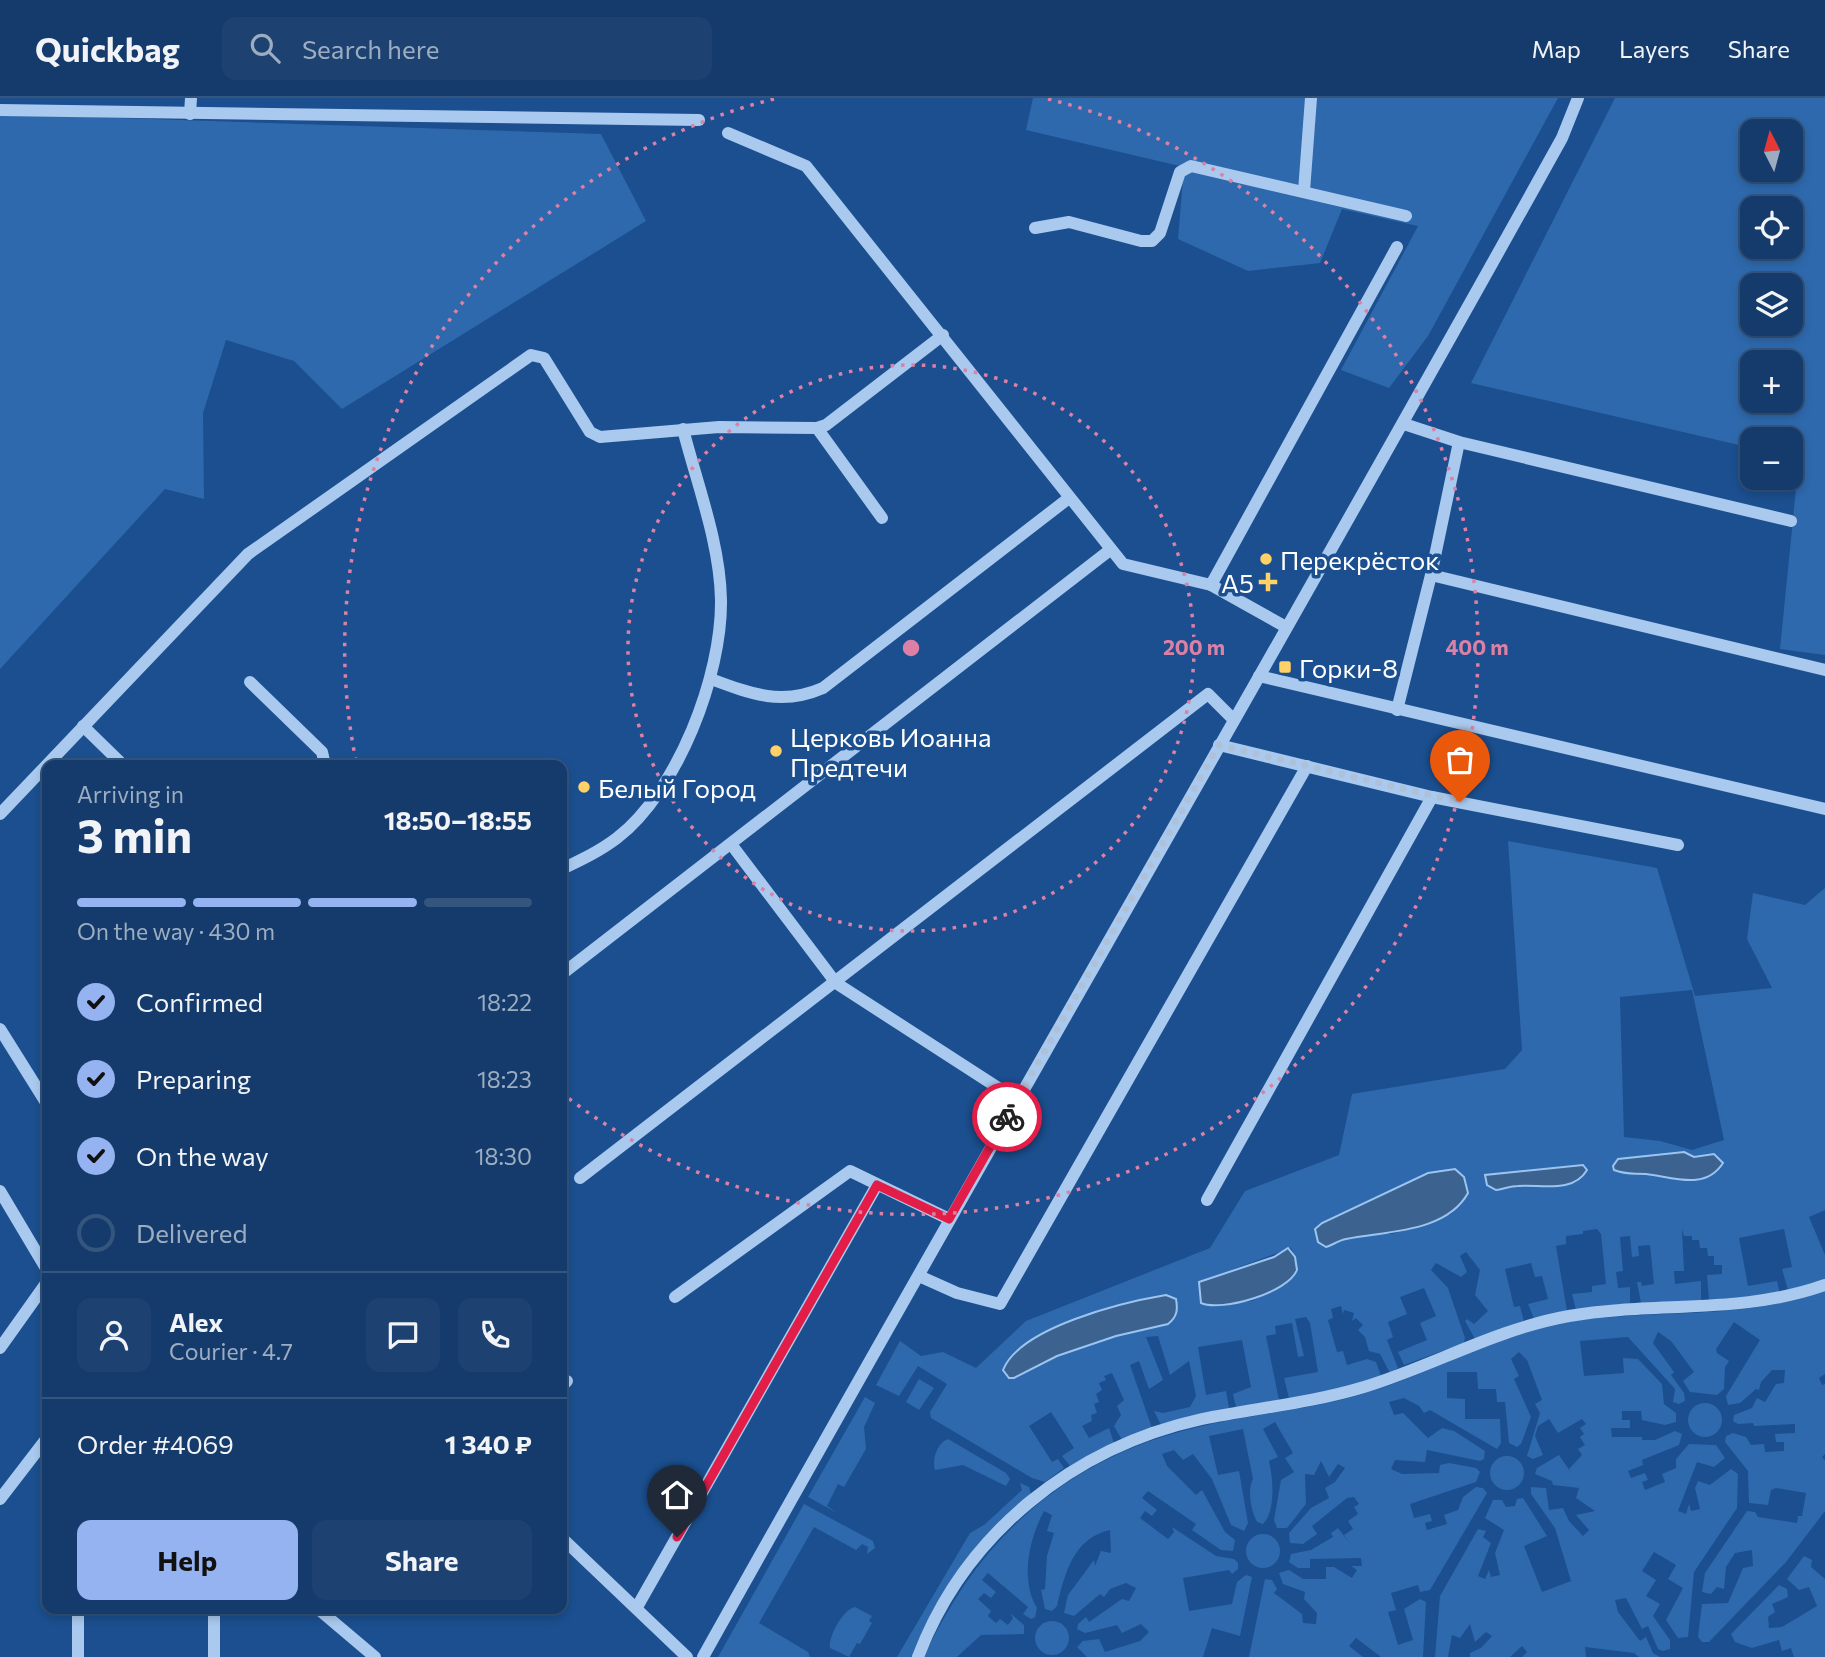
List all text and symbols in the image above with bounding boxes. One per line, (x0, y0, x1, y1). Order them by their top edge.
search box (222, 17, 712, 80)
text: Quickbag (35, 28, 180, 69)
icon: search (246, 29, 284, 67)
text: Search here (302, 33, 439, 64)
text: Map (1532, 34, 1581, 63)
text: Layers (1619, 34, 1690, 63)
text: Share (1728, 34, 1790, 63)
north arrow (1740, 119, 1802, 182)
map controls (1740, 119, 1803, 490)
button: locate (1740, 196, 1803, 259)
button: layers (1740, 273, 1803, 336)
button: + (1740, 350, 1803, 413)
button: − (1740, 427, 1803, 490)
place label: Перекрёсток (1280, 544, 1439, 575)
marker: Перекрёсток (1258, 551, 1274, 567)
place label: А5 (1221, 567, 1254, 598)
marker: А5 (1260, 574, 1276, 590)
text: 200 m (1163, 634, 1225, 659)
text: 400 m (1445, 634, 1509, 659)
centre of rings (899, 636, 923, 660)
place label: Горки-8 (1299, 652, 1398, 683)
marker: Горки-8 (1277, 659, 1293, 675)
place label: Церковь Иоанна Предтечи (790, 721, 992, 782)
pin (1430, 730, 1490, 802)
icon: bag (1441, 741, 1479, 779)
marker: Церковь Иоанна Предтечи (768, 743, 784, 759)
place label: Белый Город (598, 772, 756, 803)
marker: Белый Город (576, 779, 592, 795)
text: Arriving in (77, 780, 184, 808)
text: 18:50–18:55 (384, 804, 532, 835)
text: 3 min (77, 806, 192, 862)
text: On the way · 430 m (77, 917, 275, 945)
icon: check (77, 983, 115, 1021)
text: Confirmed (136, 986, 263, 1017)
text: 18:22 (477, 988, 532, 1016)
icon: check (77, 1060, 115, 1098)
text: Preparing (136, 1063, 251, 1094)
text: 18:23 (477, 1065, 532, 1093)
courier (972, 1082, 1042, 1152)
icon: bike (988, 1098, 1026, 1136)
icon: check (77, 1137, 115, 1175)
text: On the way (136, 1140, 269, 1171)
text: 18:30 (475, 1142, 532, 1170)
text: Delivered (136, 1217, 247, 1248)
button: person (77, 1298, 151, 1372)
button: chat (366, 1298, 440, 1372)
button: phone (458, 1298, 532, 1372)
text: Alex (169, 1306, 223, 1337)
text: Courier · 4.7 (169, 1337, 293, 1365)
text: Order #4069 (77, 1428, 234, 1459)
text: 1 340 ₽ (445, 1428, 532, 1459)
pin (647, 1465, 707, 1537)
icon: home (658, 1476, 696, 1514)
button: Help (77, 1520, 298, 1600)
button: Share (312, 1520, 532, 1600)

